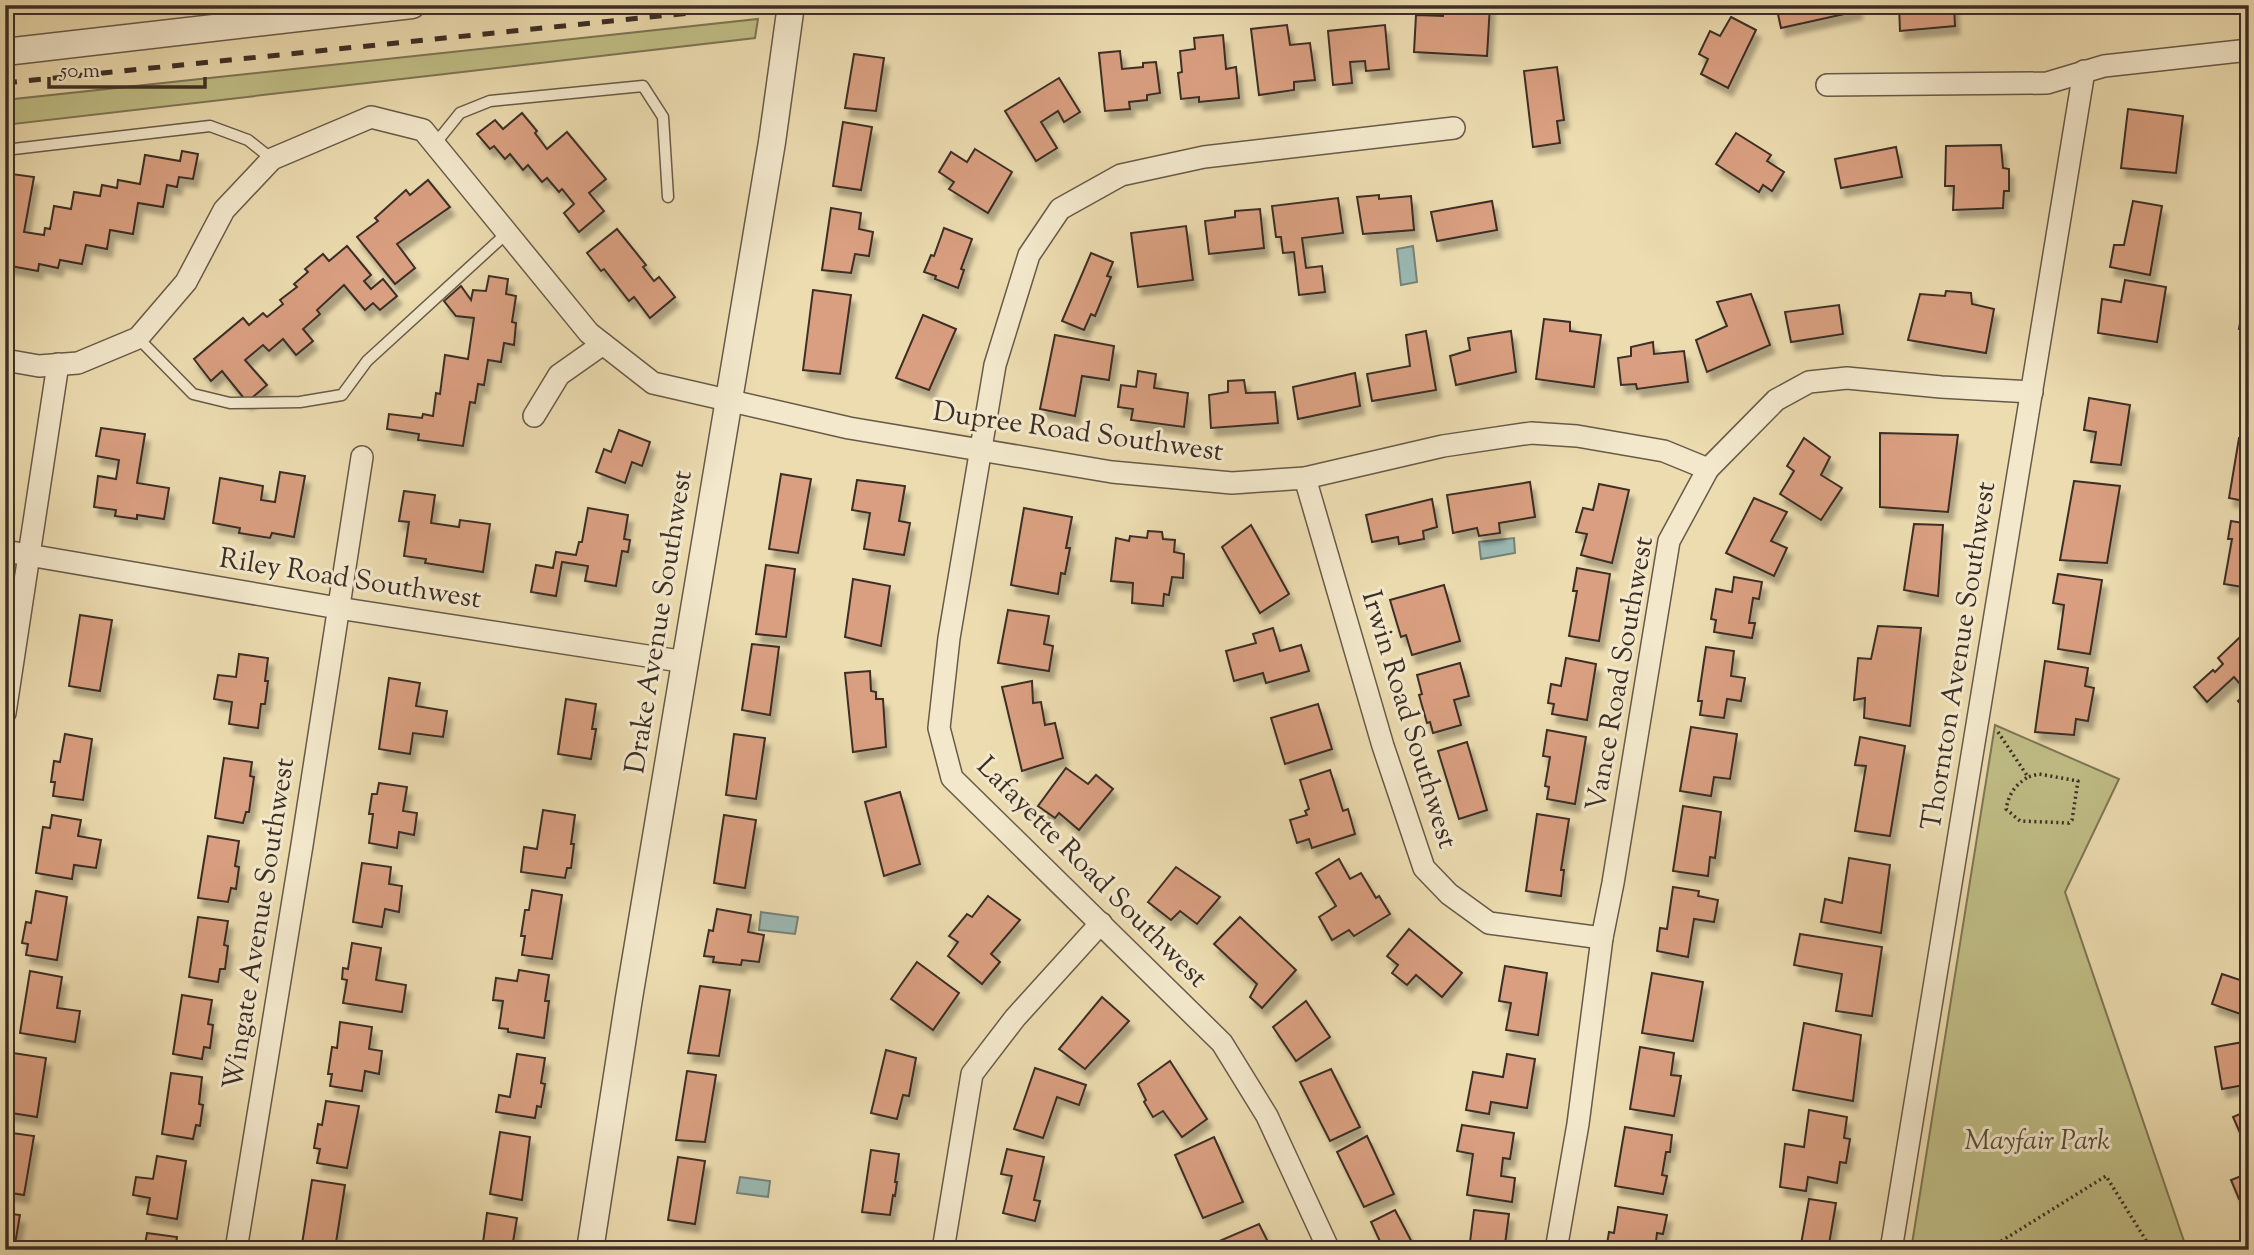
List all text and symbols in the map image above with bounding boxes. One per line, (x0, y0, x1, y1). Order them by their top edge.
scale bar (49, 46, 205, 90)
text: 50 m (59, 57, 100, 87)
street label: Dupree Road Southwest (930, 393, 1226, 473)
street label: Drake Avenue Southwest (616, 467, 704, 776)
street label: Thornton Avenue Southwest (1913, 478, 2007, 833)
street label: Vance Road Southwest (1577, 533, 1665, 815)
street label: Riley Road Southwest (216, 540, 484, 621)
street label: Irwin Road Southwest (1350, 586, 1466, 854)
street label: Lafayette Road Southwest (966, 748, 1216, 998)
street label: Wingate Avenue Southwest (214, 755, 306, 1093)
park label: Mayfair Park (1964, 1122, 2110, 1162)

